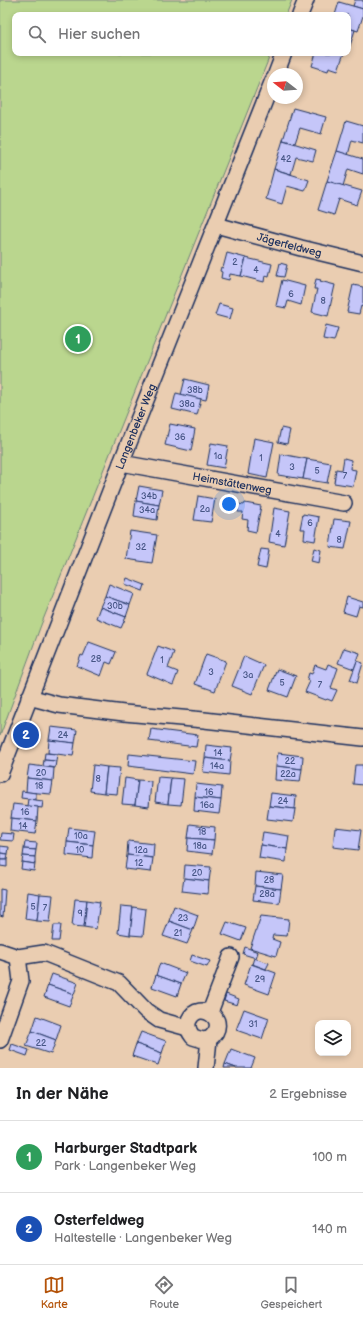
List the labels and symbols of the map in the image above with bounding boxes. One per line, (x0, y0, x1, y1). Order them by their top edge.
north arrow (267, 68, 303, 104)
house number: 42 (281, 154, 292, 165)
street label: Jägerfeldweg (255, 230, 323, 260)
house number: 2 (232, 257, 238, 268)
house number: 4 (253, 265, 259, 276)
house number: 6 (288, 289, 294, 300)
house number: 8 (320, 296, 326, 307)
pin: 1 (65, 324, 91, 354)
street label: Langenbeker Weg (113, 382, 159, 471)
house number: 38b (187, 385, 203, 396)
house number: 38a (179, 399, 195, 410)
house number: 36 (174, 432, 186, 443)
house number: 1a (214, 451, 222, 462)
house number: 1 (259, 453, 263, 464)
house number: 3 (289, 462, 295, 473)
house number: 5 (314, 466, 320, 477)
street label: Heimstättenweg (191, 470, 273, 497)
house number: 7 (343, 471, 348, 482)
house number: 34b (141, 491, 157, 502)
your location (219, 494, 239, 514)
house number: 2a (200, 504, 210, 515)
house number: 34a (139, 505, 155, 516)
house number: 6 (307, 518, 313, 529)
house number: 4 (275, 529, 281, 540)
house number: 8 (336, 535, 342, 546)
house number: 32 (136, 542, 147, 553)
house number: 30b (107, 601, 123, 612)
house number: 28 (91, 654, 101, 665)
house number: 1 (160, 655, 164, 666)
house number: 3 (208, 667, 214, 678)
house number: 3a (243, 670, 253, 681)
house number: 5 (279, 678, 285, 689)
house number: 7 (318, 680, 323, 691)
pin: 2 (13, 720, 39, 750)
house number: 24 (58, 730, 69, 741)
house number: 14 (214, 748, 223, 759)
house number: 22 (285, 756, 296, 767)
house number: 14a (210, 761, 224, 772)
house number: 20 (36, 768, 46, 779)
house number: 22a (280, 769, 296, 780)
house number: 8 (95, 774, 101, 785)
house number: 18 (35, 781, 43, 792)
house number: 16 (205, 787, 214, 798)
house number: 24 (278, 796, 289, 807)
house number: 16a (200, 800, 214, 811)
house number: 16 (21, 807, 30, 818)
house number: 14 (19, 821, 28, 832)
house number: 18 (198, 827, 206, 838)
house number: 10a (74, 831, 88, 842)
house number: 18a (193, 841, 207, 852)
house number: 10 (76, 845, 84, 856)
house number: 12a (134, 845, 148, 856)
house number: 12 (135, 858, 144, 869)
house number: 20 (192, 868, 202, 879)
house number: 28 (264, 875, 274, 886)
house number: 28a (259, 889, 275, 900)
house number: 5 (30, 902, 36, 913)
house number: 7 (43, 903, 48, 914)
house number: 9 (77, 908, 83, 919)
house number: 23 (178, 913, 189, 924)
house number: 21 (174, 928, 182, 939)
house number: 29 (255, 974, 265, 985)
house number: 31 (248, 1019, 258, 1030)
house number: 22 (36, 1038, 47, 1049)

